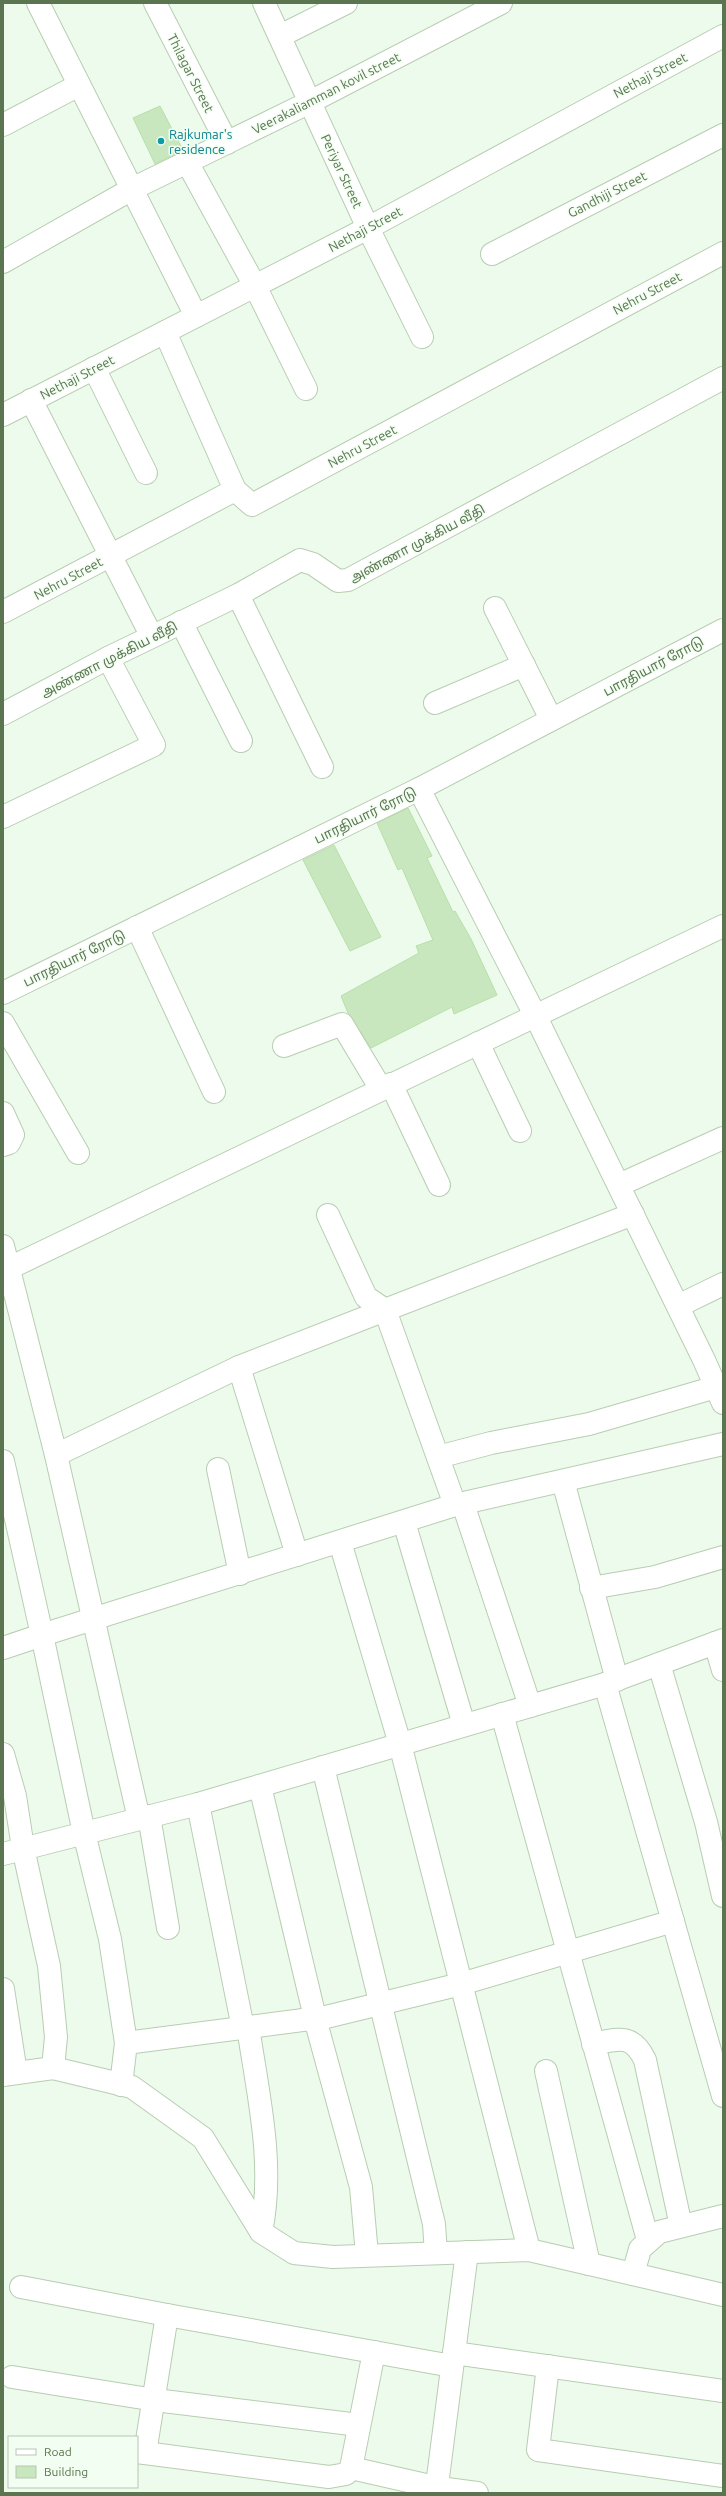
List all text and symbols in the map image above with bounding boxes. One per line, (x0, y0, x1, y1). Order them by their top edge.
street label: Thilagar Street (165, 31, 217, 115)
street label: Veerakaliamman kovil street (249, 49, 403, 137)
street label: Nethaji Street (611, 50, 689, 100)
place label: Rajkumar's residence (169, 127, 233, 156)
street label: Periyar Street (319, 132, 365, 210)
marker: Rajkumar's residence (156, 136, 166, 146)
street label: Gandhiji Street (565, 168, 649, 220)
street label: Nethaji Street (326, 204, 404, 254)
street label: Nehru Street (610, 269, 684, 317)
street label: Nethaji Street (38, 352, 116, 402)
street label: Nehru Street (325, 422, 399, 470)
street label: அண்ணா முக்கிய வீதி (347, 501, 488, 586)
street label: Nehru Street (31, 554, 105, 602)
street label: அண்ணா முக்கிய வீதி (39, 618, 180, 701)
street label: பாரதியார் ரோடு (601, 634, 706, 700)
street label: பாரதியார் ரோடு (312, 784, 419, 848)
street label: பாரதியார் ரோடு (21, 927, 128, 991)
legend (8, 2436, 138, 2488)
text: Road (44, 2445, 72, 2458)
text: Building (44, 2465, 88, 2478)

